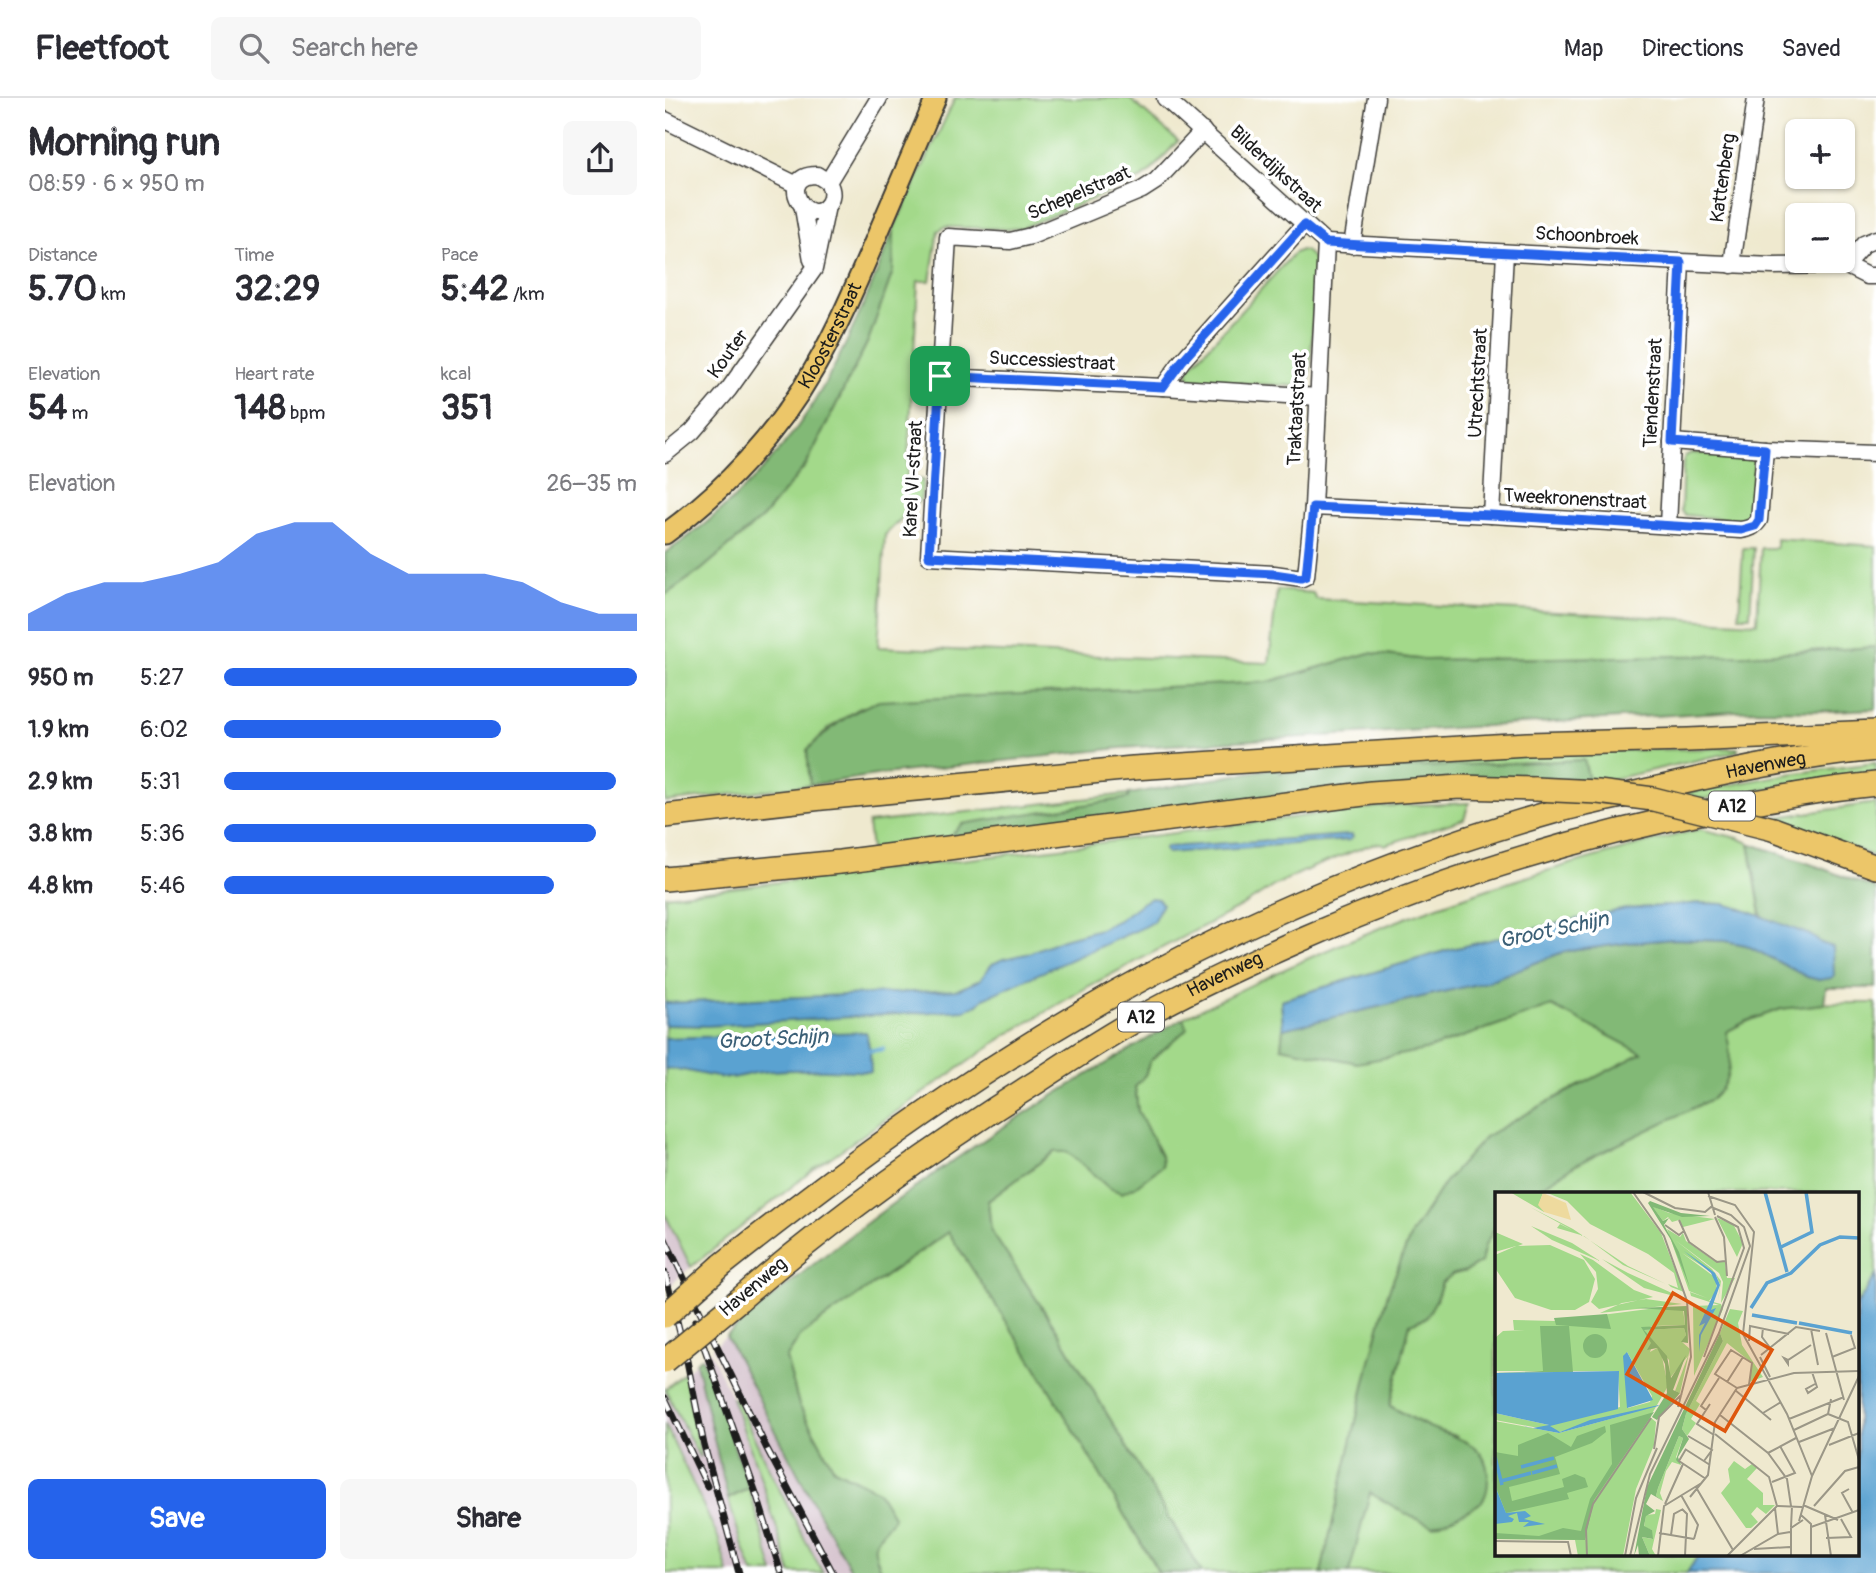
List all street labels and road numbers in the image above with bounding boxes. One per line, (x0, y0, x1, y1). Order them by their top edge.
street label: Bilderdijkstraat (1225, 120, 1327, 218)
street label: Kattenberg (1705, 132, 1741, 224)
street label: Schepelstraat (1024, 160, 1134, 225)
street label: Schoonbroek (1535, 221, 1640, 251)
street label: Kloosterstraat (793, 278, 867, 393)
street label: Kouter (702, 325, 754, 383)
street label: Utrechtstraat (1463, 327, 1493, 439)
street label: Tiendenstraat (1638, 337, 1668, 449)
street label: Successiestraat (988, 346, 1116, 376)
street label: Traktaatstraat (1282, 351, 1312, 466)
street label: Karel VI-straat (898, 419, 928, 538)
street label: Tweekronenstraat (1503, 483, 1648, 515)
street label: Havenweg (1723, 746, 1807, 785)
road number: A12 (1709, 792, 1755, 820)
street label: Havenweg (1183, 946, 1266, 1003)
road number: A12 (1118, 1002, 1164, 1032)
street label: Havenweg (714, 1252, 792, 1322)

